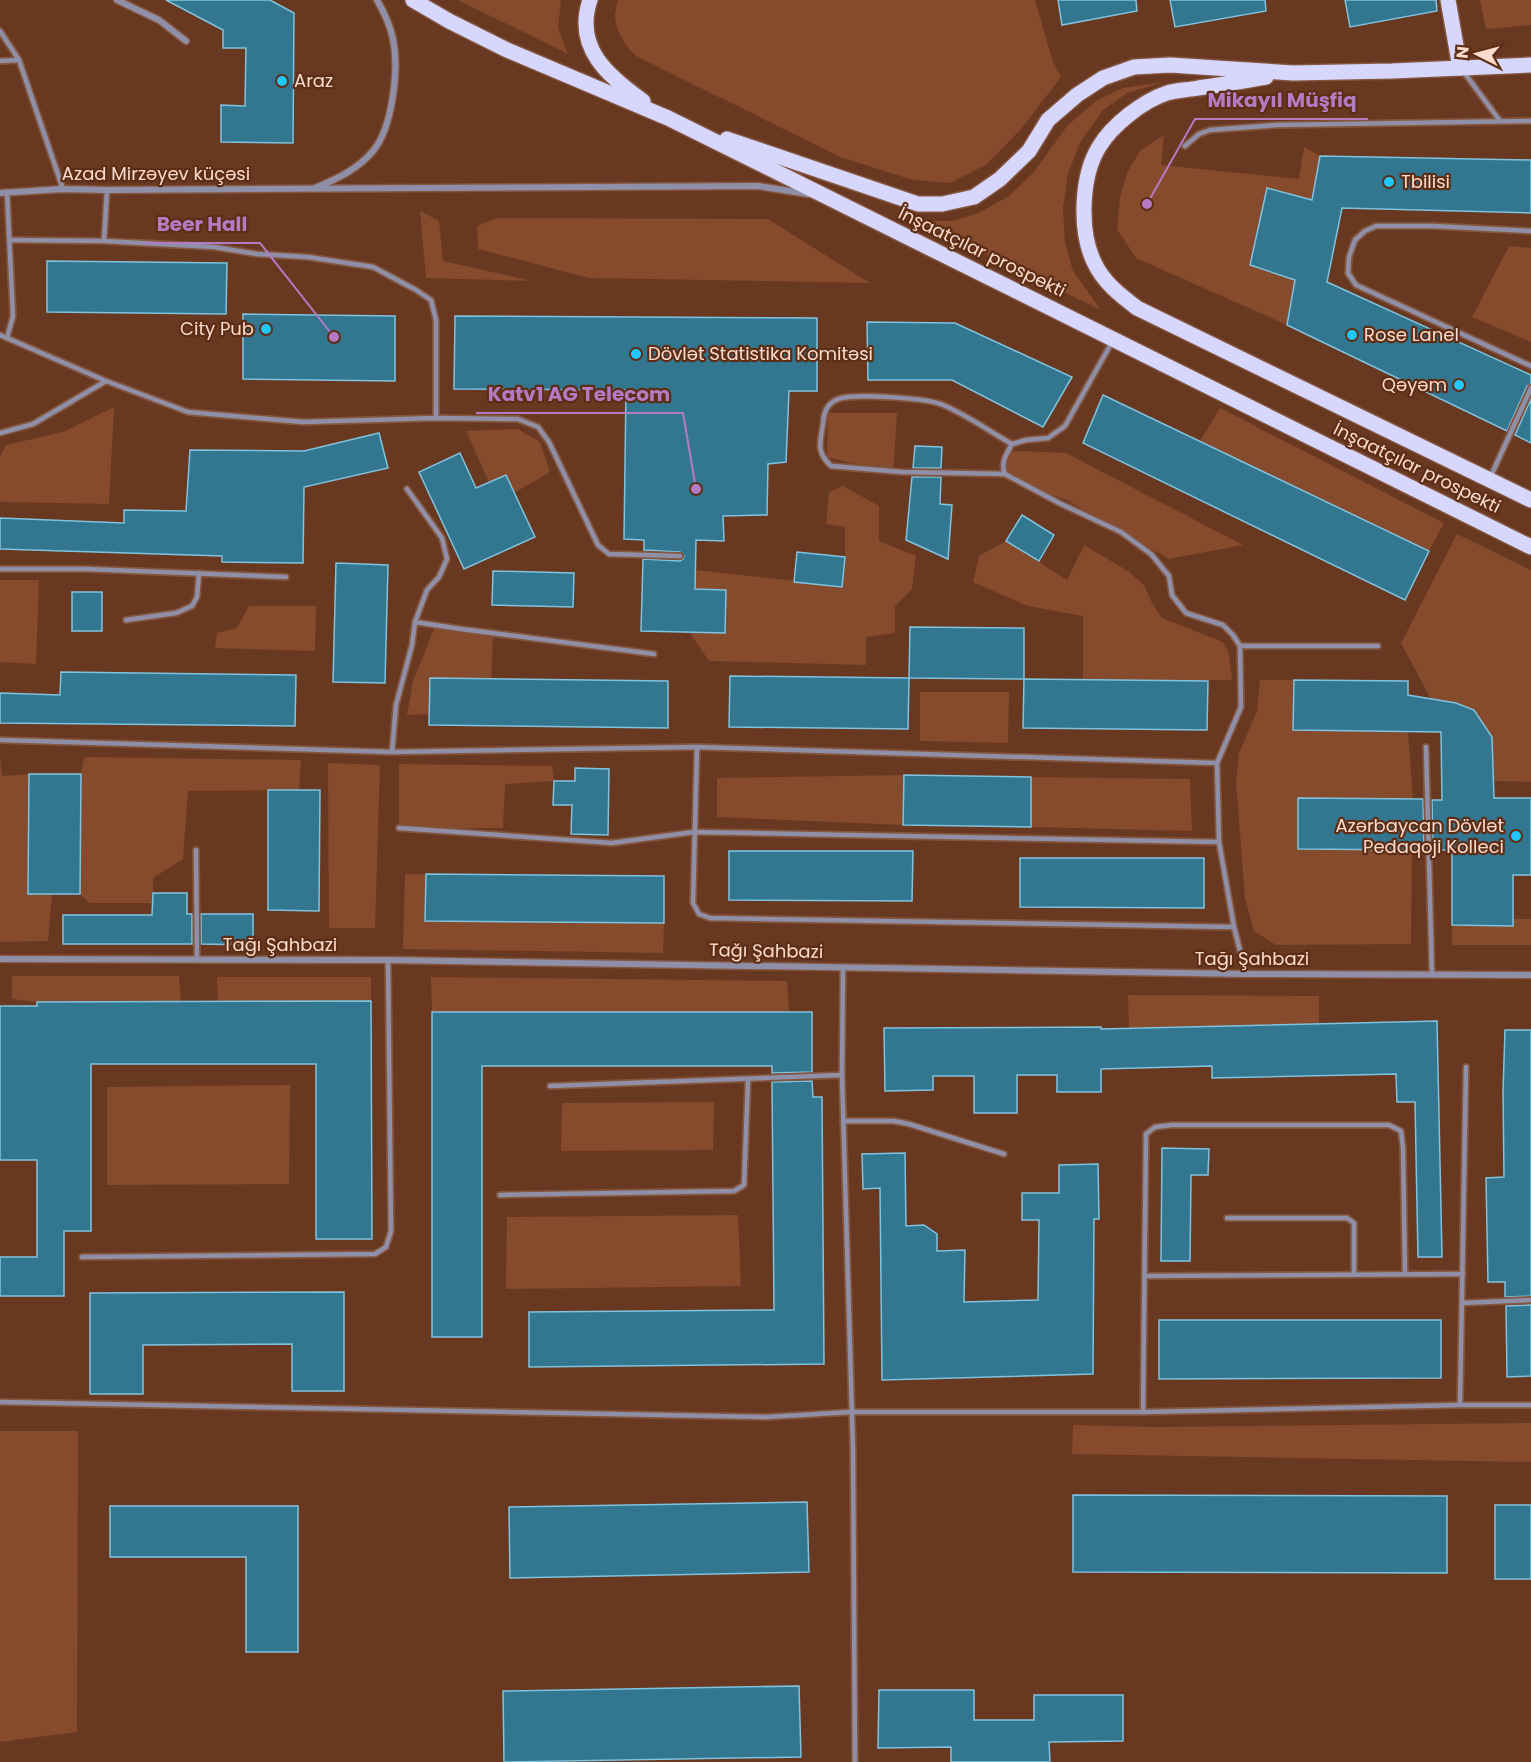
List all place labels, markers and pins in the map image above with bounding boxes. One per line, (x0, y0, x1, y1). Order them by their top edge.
place label: Araz (294, 68, 333, 93)
marker: Araz (275, 74, 289, 88)
callout: Mikayıl Müşfiq (1195, 81, 1368, 119)
place label: Tbilisi (1401, 169, 1450, 194)
marker: Tbilisi (1382, 175, 1396, 189)
callout: Beer Hall (145, 205, 260, 243)
place label: City Pub (180, 316, 254, 341)
marker: City Pub (259, 322, 273, 336)
place label: Rose Lanel (1364, 322, 1459, 347)
marker: Rose Lanel (1345, 328, 1359, 342)
place label: Dövlət Statistika Komitəsi (648, 341, 873, 366)
marker: Dövlət Statistika Komitəsi (629, 347, 643, 361)
place label: Qəyəm (1382, 372, 1447, 397)
callout: Katv1 AG Telecom (476, 375, 683, 413)
marker: Qəyəm (1452, 378, 1466, 392)
place label: Azərbaycan Dövlət Pedaqoji Kolleci (1335, 813, 1504, 859)
marker: Azərbaycan Dövlət Pedaqoji Kolleci (1509, 829, 1523, 843)

